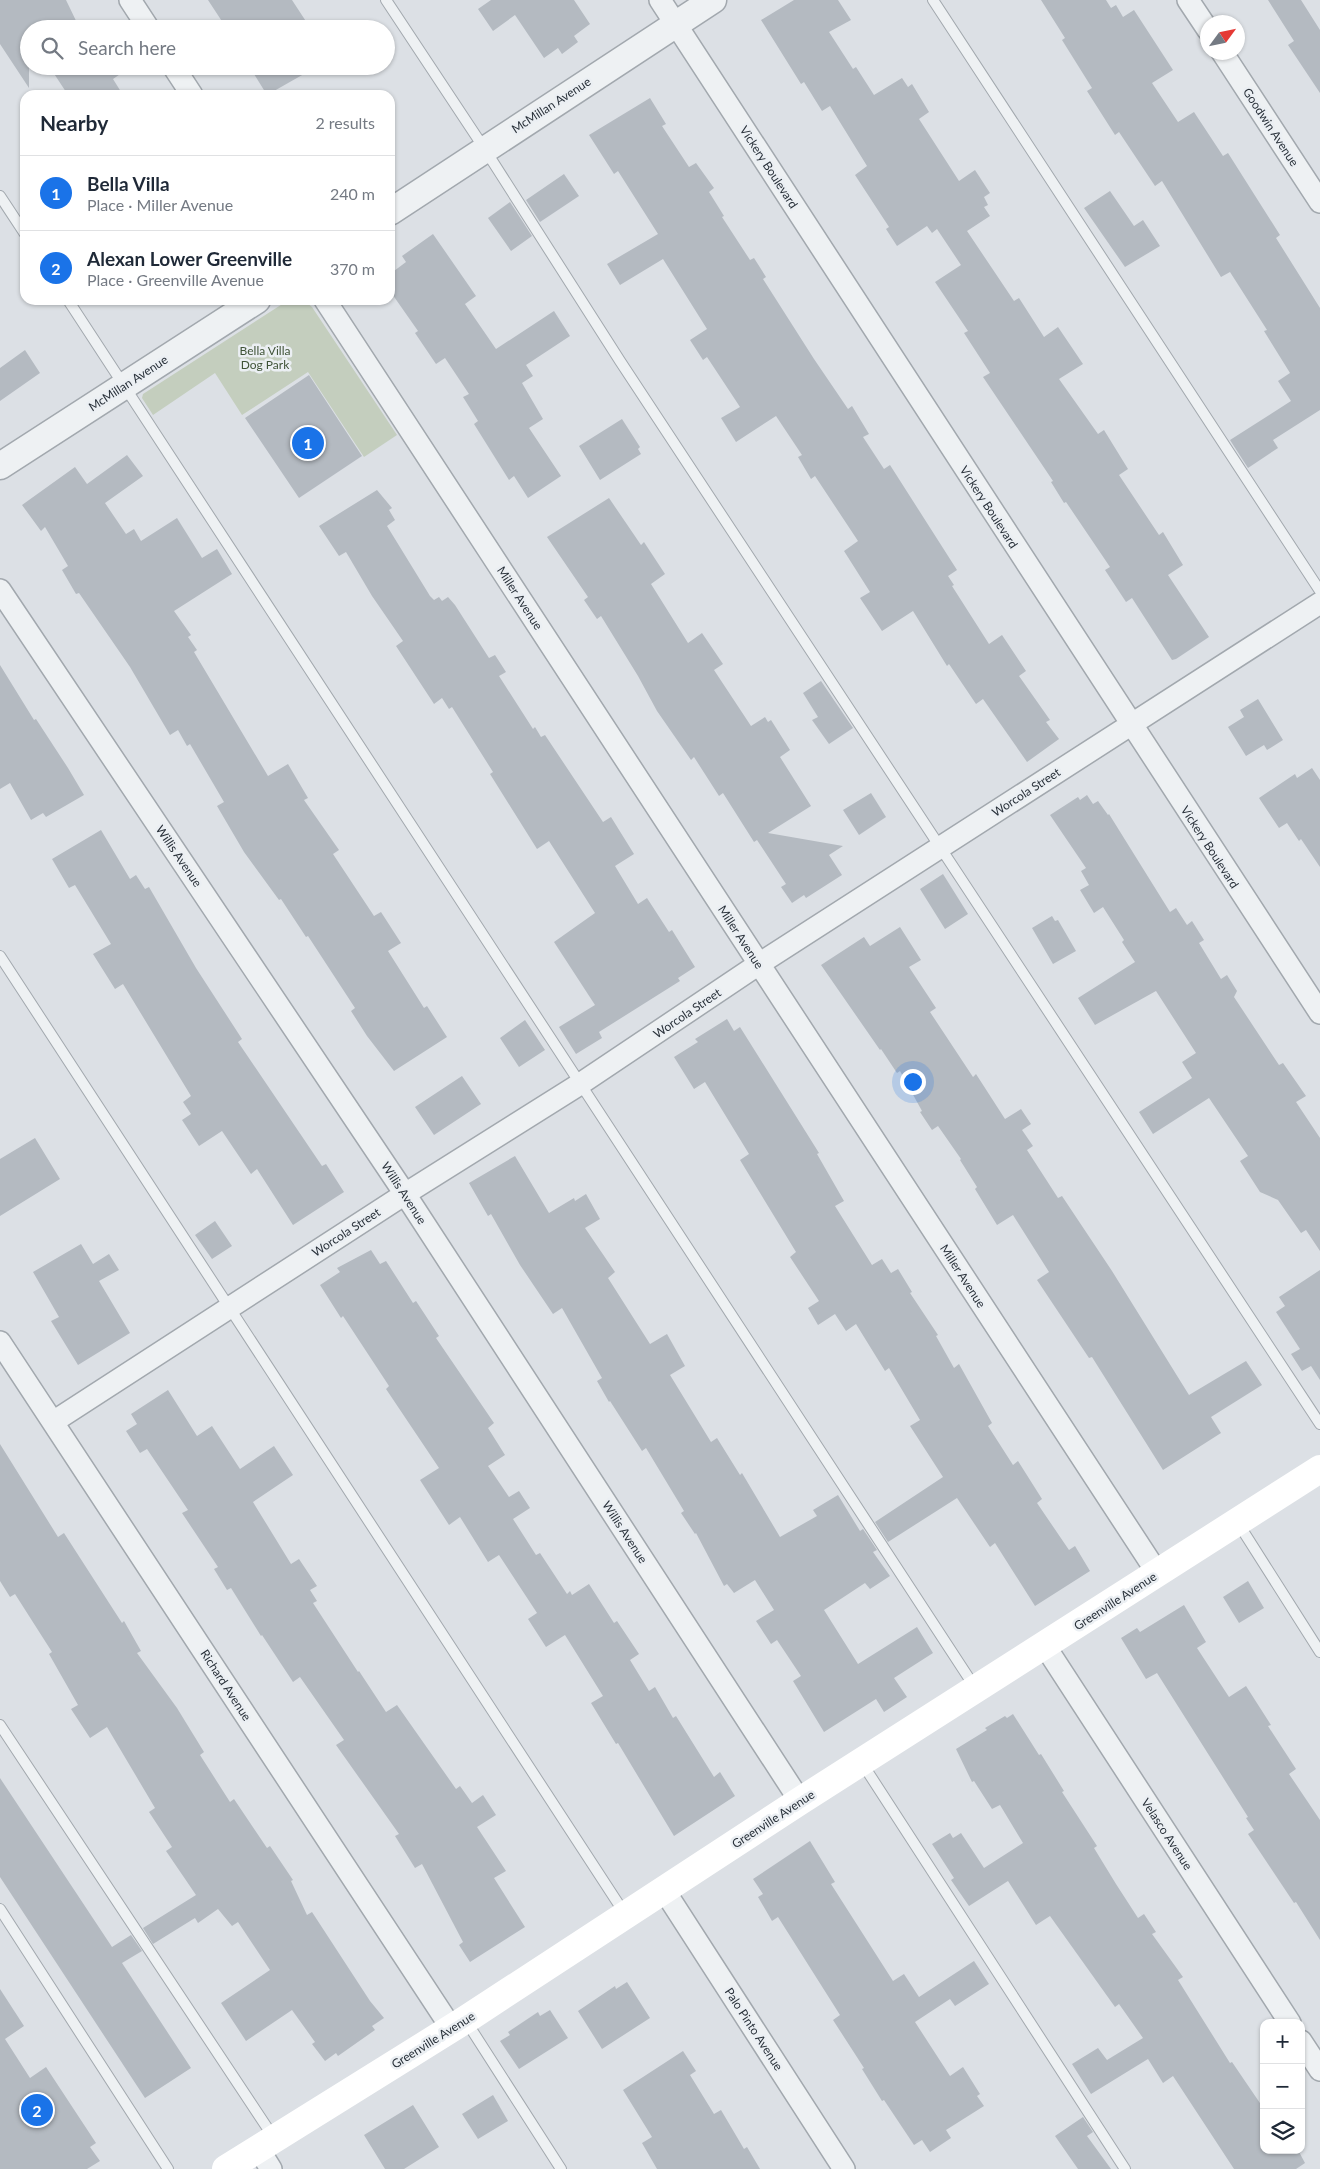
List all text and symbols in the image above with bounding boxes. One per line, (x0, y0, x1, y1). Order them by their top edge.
north arrow (1200, 15, 1245, 60)
search box (20, 20, 395, 75)
icon: search (38, 34, 66, 62)
text: Search here (78, 36, 176, 59)
street label: McMillan Avenue (509, 74, 593, 136)
street label: Goodwin Avenue (1240, 85, 1302, 169)
text: Nearby (40, 110, 108, 135)
text: 2 results (315, 113, 375, 132)
street label: Vickery Boulevard (737, 123, 801, 211)
text: Bella Villa (87, 172, 170, 195)
text: 1 (51, 184, 61, 203)
text: 240 m (330, 184, 375, 203)
text: Place · Miller Avenue (87, 195, 233, 214)
text: Alexan Lower Greenville (87, 247, 292, 270)
text: 2 (51, 259, 61, 278)
text: 370 m (330, 259, 375, 278)
text: Place · Greenville Avenue (87, 270, 264, 289)
park label: Bella Villa Dog Park (240, 343, 290, 372)
street label: McMillan Avenue (86, 352, 170, 414)
pin: 1 (292, 424, 324, 462)
street label: Vickery Boulevard (957, 463, 1021, 551)
street label: Miller Avenue (494, 564, 546, 632)
street label: Worcola Street (989, 764, 1064, 820)
street label: Vickery Boulevard (1178, 803, 1242, 891)
street label: Willis Avenue (153, 822, 205, 890)
street label: Miller Avenue (715, 903, 767, 971)
street label: Worcola Street (650, 984, 724, 1041)
your location (900, 1069, 926, 1095)
street label: Willis Avenue (378, 1159, 430, 1227)
street label: Worcola Street (309, 1204, 384, 1260)
street label: Miller Avenue (937, 1242, 989, 1310)
street label: Willis Avenue (599, 1498, 651, 1566)
street label: Greenville Avenue (1071, 1569, 1159, 1633)
street label: Richard Avenue (197, 1647, 255, 1723)
street label: Greenville Avenue (729, 1787, 817, 1851)
street label: Velasco Avenue (1138, 1795, 1196, 1873)
street label: Palo Pinto Avenue (722, 1985, 786, 2073)
street label: Greenville Avenue (389, 2008, 477, 2072)
map controls (1260, 2019, 1305, 2154)
button: + (1260, 2019, 1305, 2064)
button: − (1260, 2064, 1305, 2109)
pin: 2 (21, 2091, 53, 2129)
button: layers (1260, 2109, 1305, 2154)

